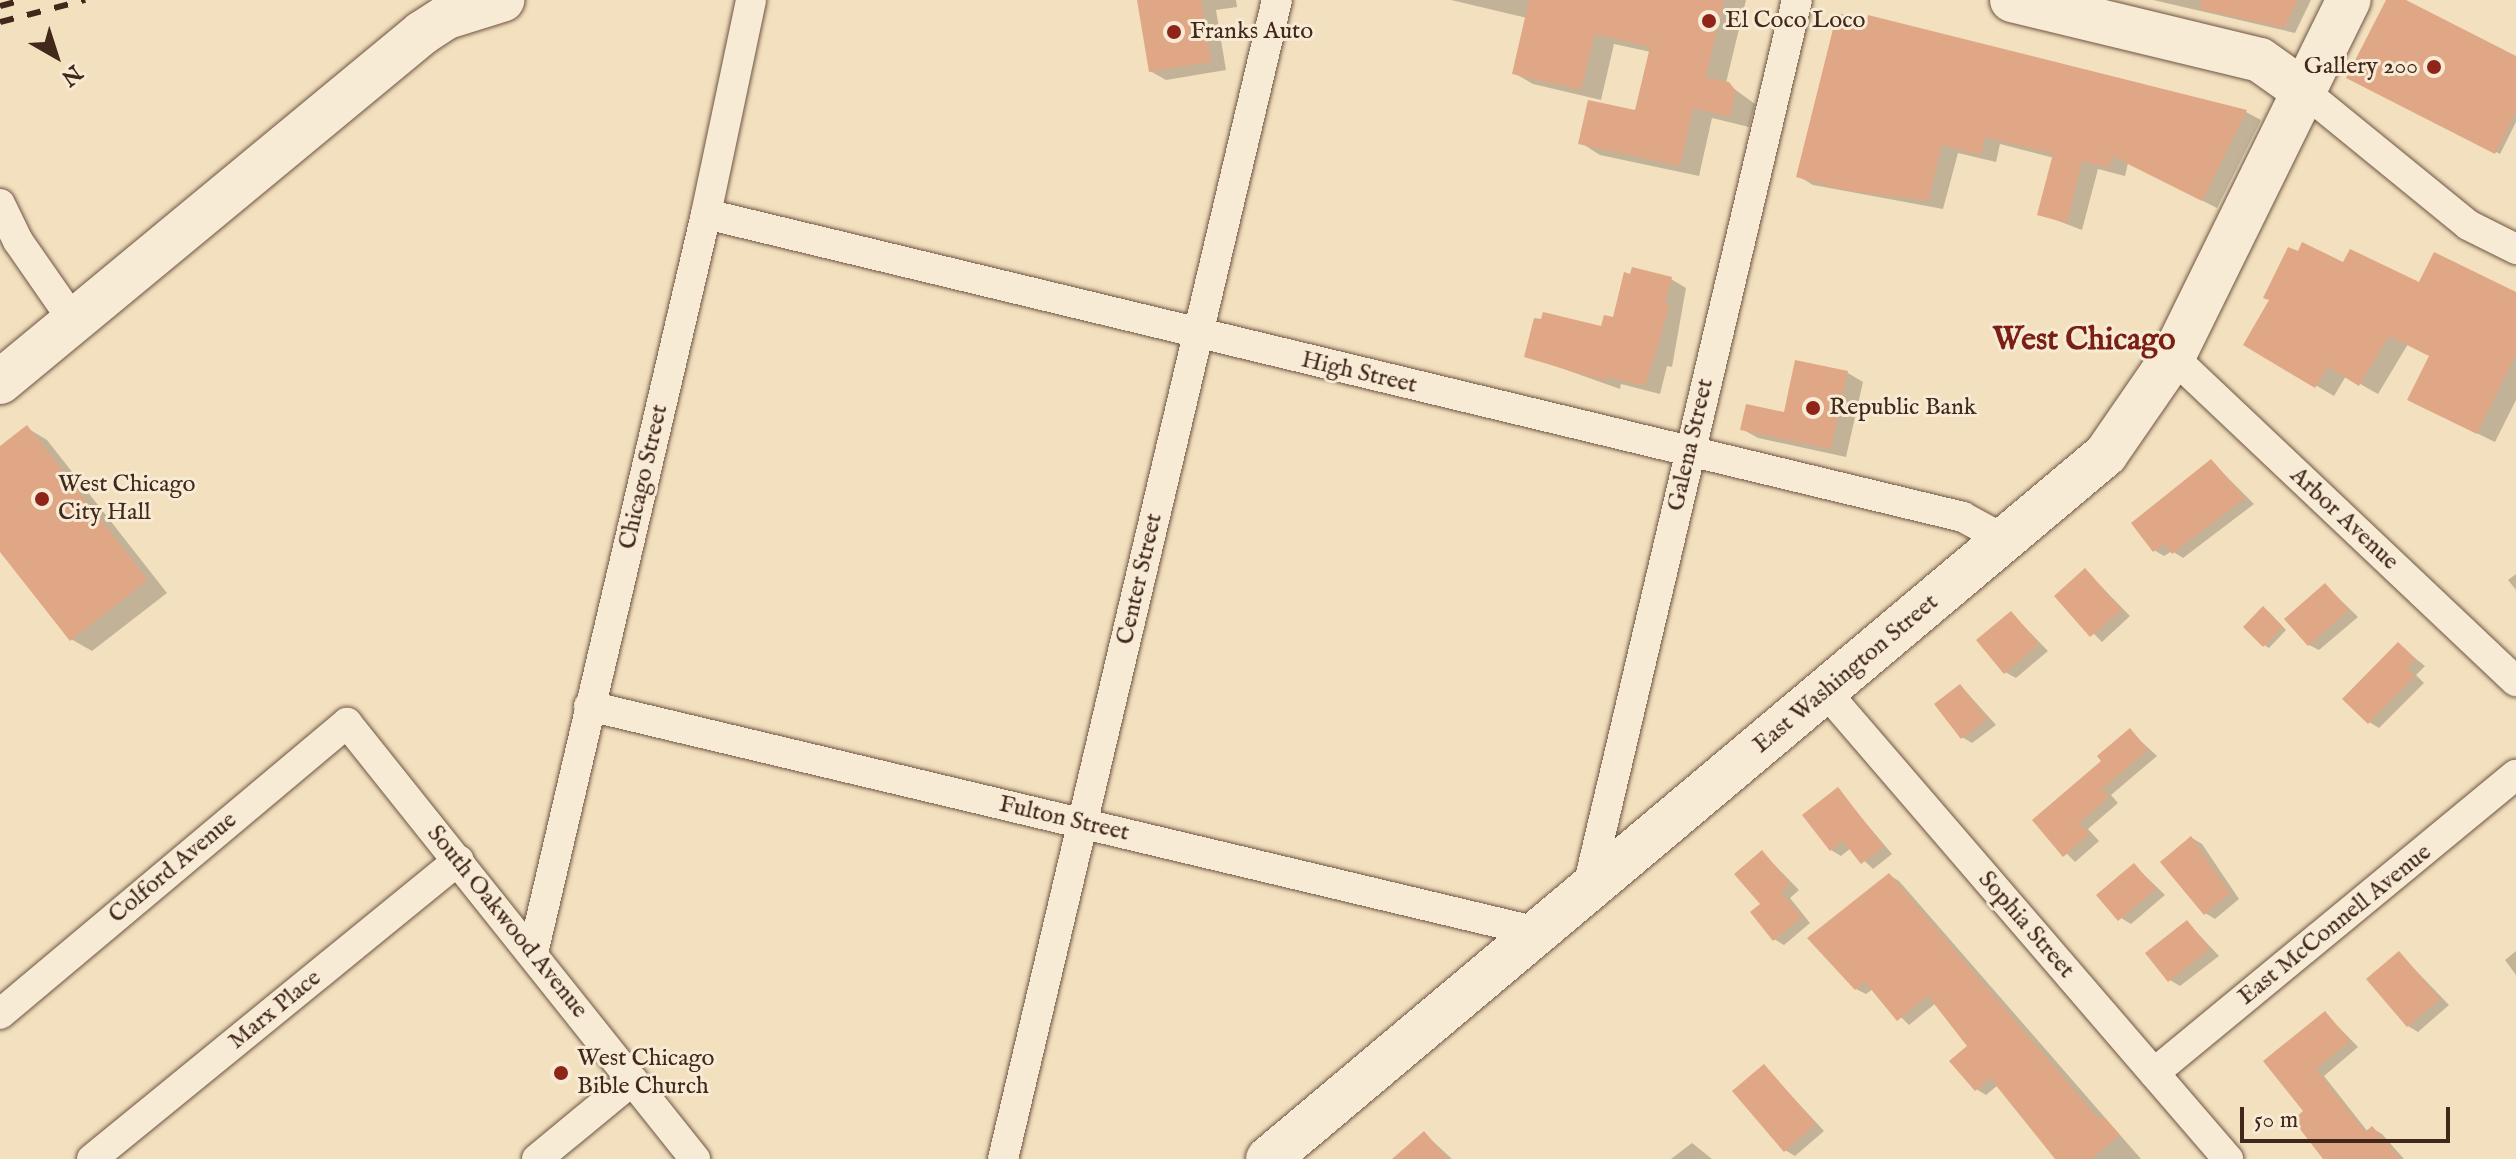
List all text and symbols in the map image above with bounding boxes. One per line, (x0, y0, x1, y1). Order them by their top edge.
place label: El Coco Loco (1725, 7, 1865, 35)
marker: El Coco Loco (1700, 12, 1718, 30)
north arrow (16, 16, 96, 96)
place label: Franks Auto (1190, 18, 1313, 46)
marker: Franks Auto (1165, 23, 1183, 41)
place label: Gallery 200 (2304, 53, 2418, 81)
text: N (55, 58, 87, 92)
marker: Gallery 200 (2425, 58, 2443, 76)
district label: West Chicago (1992, 322, 2176, 360)
street label: High Street (1298, 346, 1420, 400)
street label: Galena Street (1662, 376, 1720, 514)
place label: Republic Bank (1829, 394, 1977, 422)
marker: Republic Bank (1804, 399, 1822, 417)
street label: Chicago Street (613, 402, 675, 552)
street label: Arbor Avenue (2284, 461, 2404, 577)
place label: West Chicago City Hall (58, 471, 195, 527)
marker: West Chicago City Hall (33, 490, 51, 508)
street label: Center Street (1111, 511, 1169, 647)
street label: East Washington Street (1748, 588, 1944, 760)
street label: Fulton Street (996, 790, 1132, 848)
street label: Colford Avenue (103, 806, 243, 930)
street label: South Oakwood Avenue (420, 820, 594, 1024)
street label: East McConnell Avenue (2233, 838, 2437, 1012)
street label: Sophia Street (1972, 866, 2080, 984)
street label: Marx Place (223, 964, 327, 1056)
place label: West Chicago Bible Church (577, 1045, 714, 1101)
marker: West Chicago Bible Church (552, 1064, 570, 1082)
scale bar (2244, 1091, 2454, 1141)
text: 50 m (2254, 1105, 2298, 1136)

